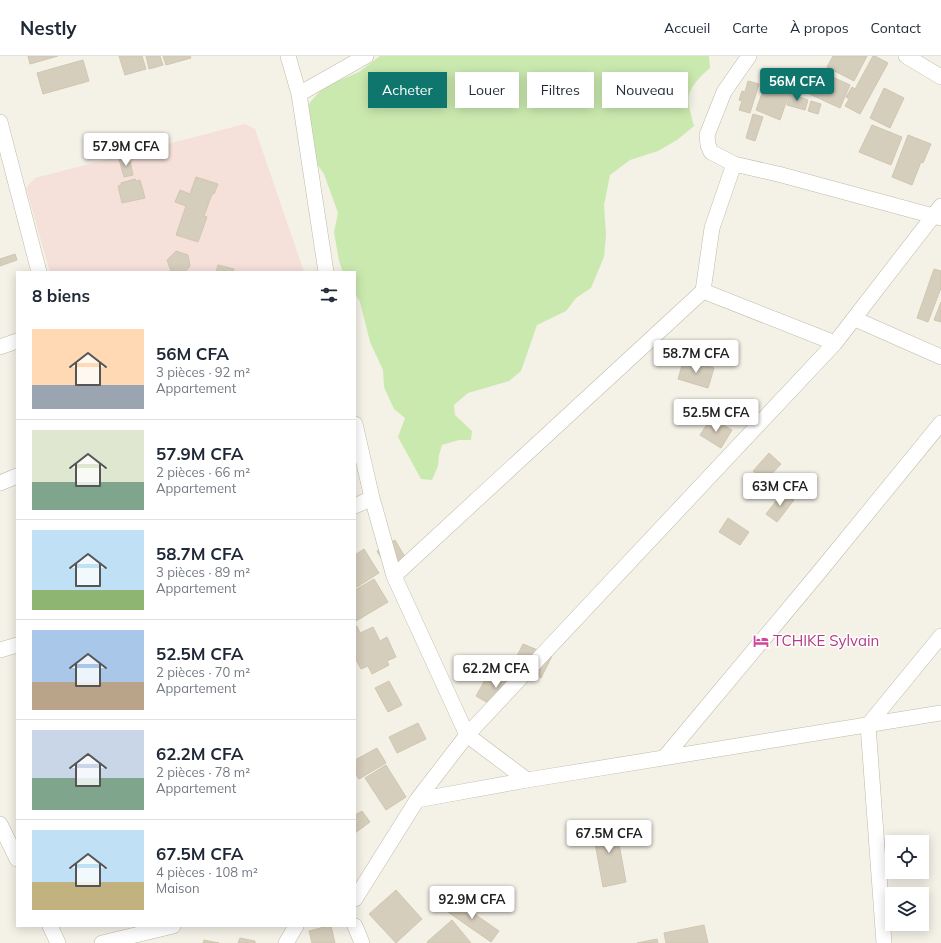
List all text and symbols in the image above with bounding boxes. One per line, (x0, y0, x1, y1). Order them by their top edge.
text: Nestly (20, 16, 77, 40)
text: Accueil (664, 19, 710, 37)
text: Carte (732, 19, 768, 37)
text: À propos (790, 19, 849, 37)
text: Contact (871, 19, 921, 37)
pin: 56M CFA (760, 68, 834, 102)
chip: Acheter (368, 72, 447, 108)
chip: Louer (455, 72, 519, 108)
chip: Filtres (527, 72, 594, 108)
chip: Nouveau (602, 72, 688, 108)
text: 56M CFA (769, 73, 825, 89)
pin: 57.9M CFA (80, 133, 172, 167)
text: 57.9M CFA (93, 138, 159, 154)
icon: filters (318, 284, 340, 306)
text: 8 biens (32, 285, 90, 306)
pin: 58.7M CFA (650, 340, 742, 374)
text: 56M CFA (156, 343, 229, 364)
icon: home (64, 345, 112, 393)
text: 58.7M CFA (663, 345, 729, 361)
text: 3 pièces · 92 m² (156, 364, 250, 380)
text: Appartement (156, 380, 236, 396)
pin: 52.5M CFA (670, 399, 762, 433)
text: 52.5M CFA (683, 404, 749, 420)
text: 57.9M CFA (156, 443, 243, 464)
icon: home (64, 446, 112, 494)
text: 2 pièces · 66 m² (156, 464, 250, 480)
pin: 63M CFA (743, 473, 817, 507)
text: 63M CFA (752, 478, 808, 494)
text: Appartement (156, 480, 236, 496)
text: 58.7M CFA (156, 543, 243, 564)
icon: home (64, 546, 112, 594)
text: 3 pièces · 89 m² (156, 564, 250, 580)
text: Appartement (156, 580, 236, 596)
place label: TCHIKE Sylvain (773, 631, 879, 650)
hotel icon: TCHIKE Sylvain (752, 632, 770, 650)
text: 52.5M CFA (156, 643, 243, 664)
icon: home (64, 646, 112, 694)
pin: 62.2M CFA (450, 655, 542, 689)
text: 62.2M CFA (463, 660, 529, 676)
text: 2 pièces · 70 m² (156, 664, 250, 680)
text: Appartement (156, 680, 236, 696)
text: 62.2M CFA (156, 743, 243, 764)
icon: home (64, 746, 112, 794)
text: 2 pièces · 78 m² (156, 764, 250, 780)
text: Appartement (156, 780, 236, 796)
pin: 67.5M CFA (563, 820, 655, 854)
text: 67.5M CFA (576, 825, 642, 841)
map controls (885, 835, 929, 931)
button: locate (885, 835, 929, 879)
text: 67.5M CFA (156, 843, 243, 864)
icon: home (64, 846, 112, 894)
text: 4 pièces · 108 m² (156, 864, 258, 880)
text: Maison (156, 880, 200, 896)
pin: 92.9M CFA (426, 886, 518, 920)
button: layers (885, 887, 929, 931)
text: 92.9M CFA (439, 891, 505, 907)

